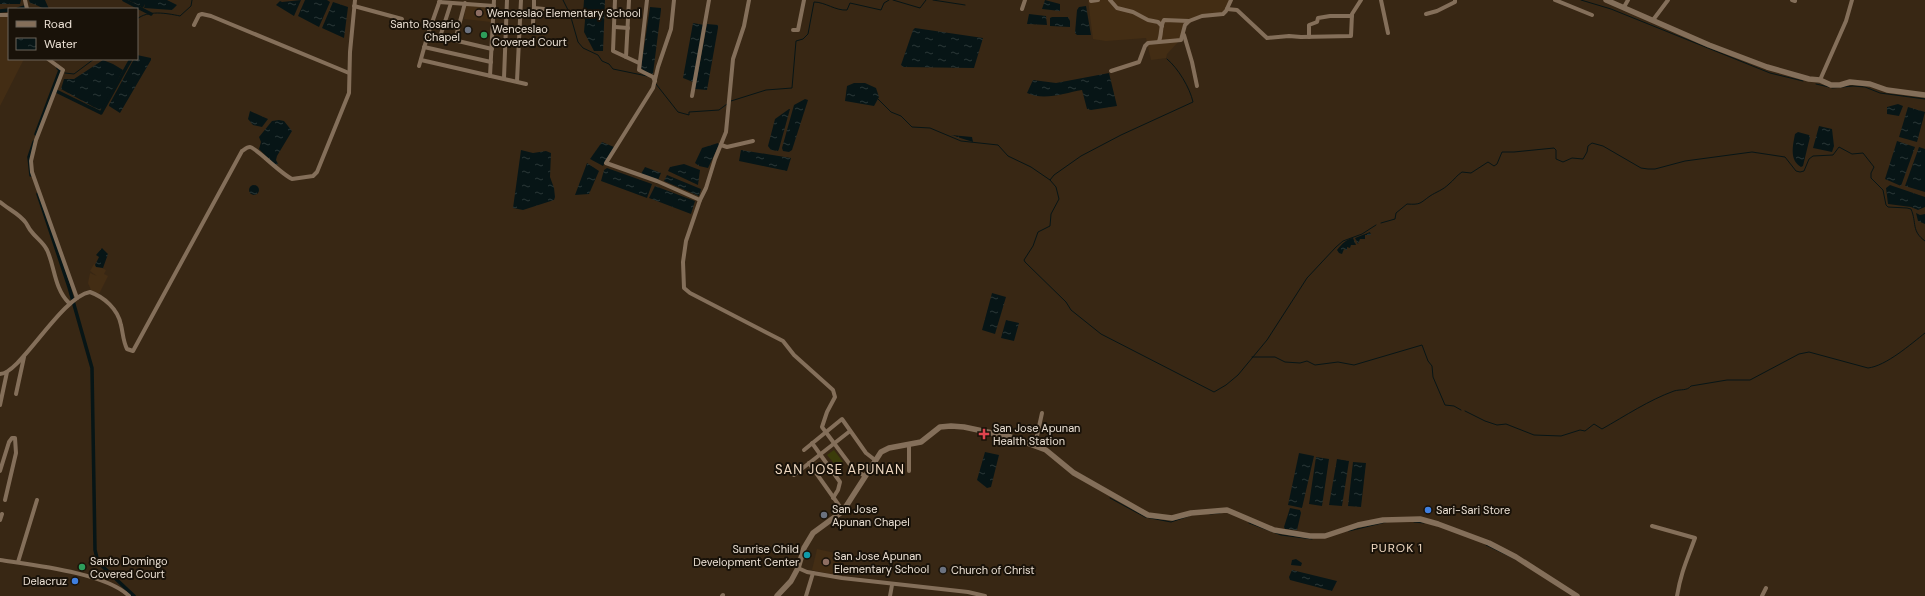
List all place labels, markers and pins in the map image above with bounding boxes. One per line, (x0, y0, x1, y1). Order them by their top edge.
place label: Wenceslao Elementary School (487, 6, 641, 20)
marker: Wenceslao Elementary School (474, 8, 484, 18)
place label: Santo Rosario Chapel (390, 17, 460, 44)
place label: Wenceslao Covered Court (492, 22, 567, 49)
marker: Santo Rosario Chapel (463, 25, 473, 35)
marker: Wenceslao Covered Court (479, 30, 489, 40)
place label: San Jose Apunan Health Station (993, 421, 1080, 448)
marker: San Jose Apunan Health Station (978, 428, 990, 440)
place label: San Jose Apunan Chapel (832, 502, 910, 529)
place label: Sari-Sari Store (1436, 503, 1510, 517)
marker: Sari-Sari Store (1423, 505, 1433, 515)
marker: San Jose Apunan Chapel (819, 510, 829, 520)
place label: Sunrise Child Development Center (693, 542, 799, 569)
place label: San Jose Apunan Elementary School (834, 549, 929, 576)
marker: Sunrise Child Development Center (802, 550, 812, 560)
place label: Santo Domingo Covered Court (90, 554, 168, 581)
marker: San Jose Apunan Elementary School (821, 557, 831, 567)
marker: Santo Domingo Covered Court (77, 562, 87, 572)
place label: Church of Christ (951, 563, 1035, 577)
marker: Church of Christ (938, 565, 948, 575)
place label: Delacruz (23, 574, 67, 588)
marker: Delacruz (70, 576, 80, 586)

